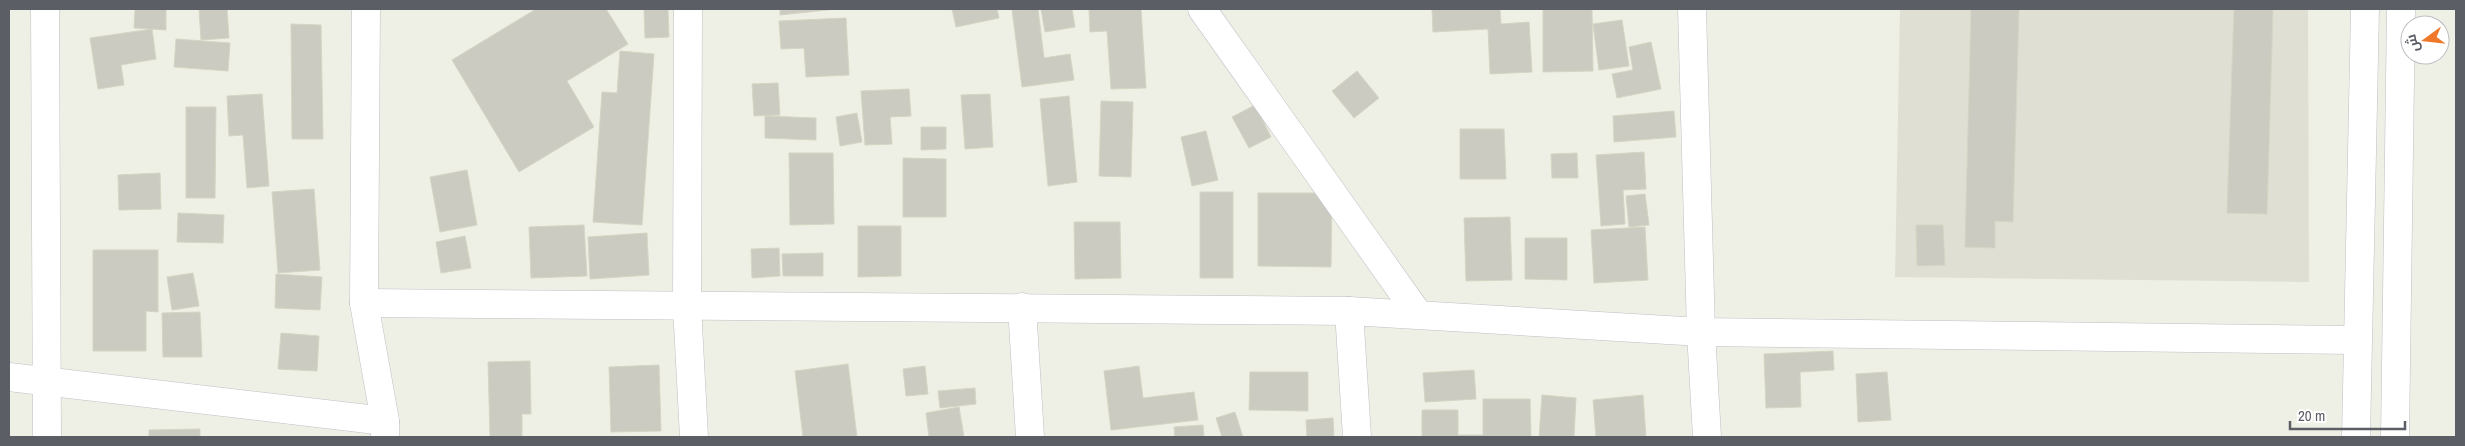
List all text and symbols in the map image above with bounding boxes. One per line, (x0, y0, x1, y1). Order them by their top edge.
north arrow (2400, 15, 2450, 65)
text: ش (2401, 32, 2423, 54)
scale bar (2290, 398, 2405, 430)
text: 20 m (2298, 405, 2325, 426)

